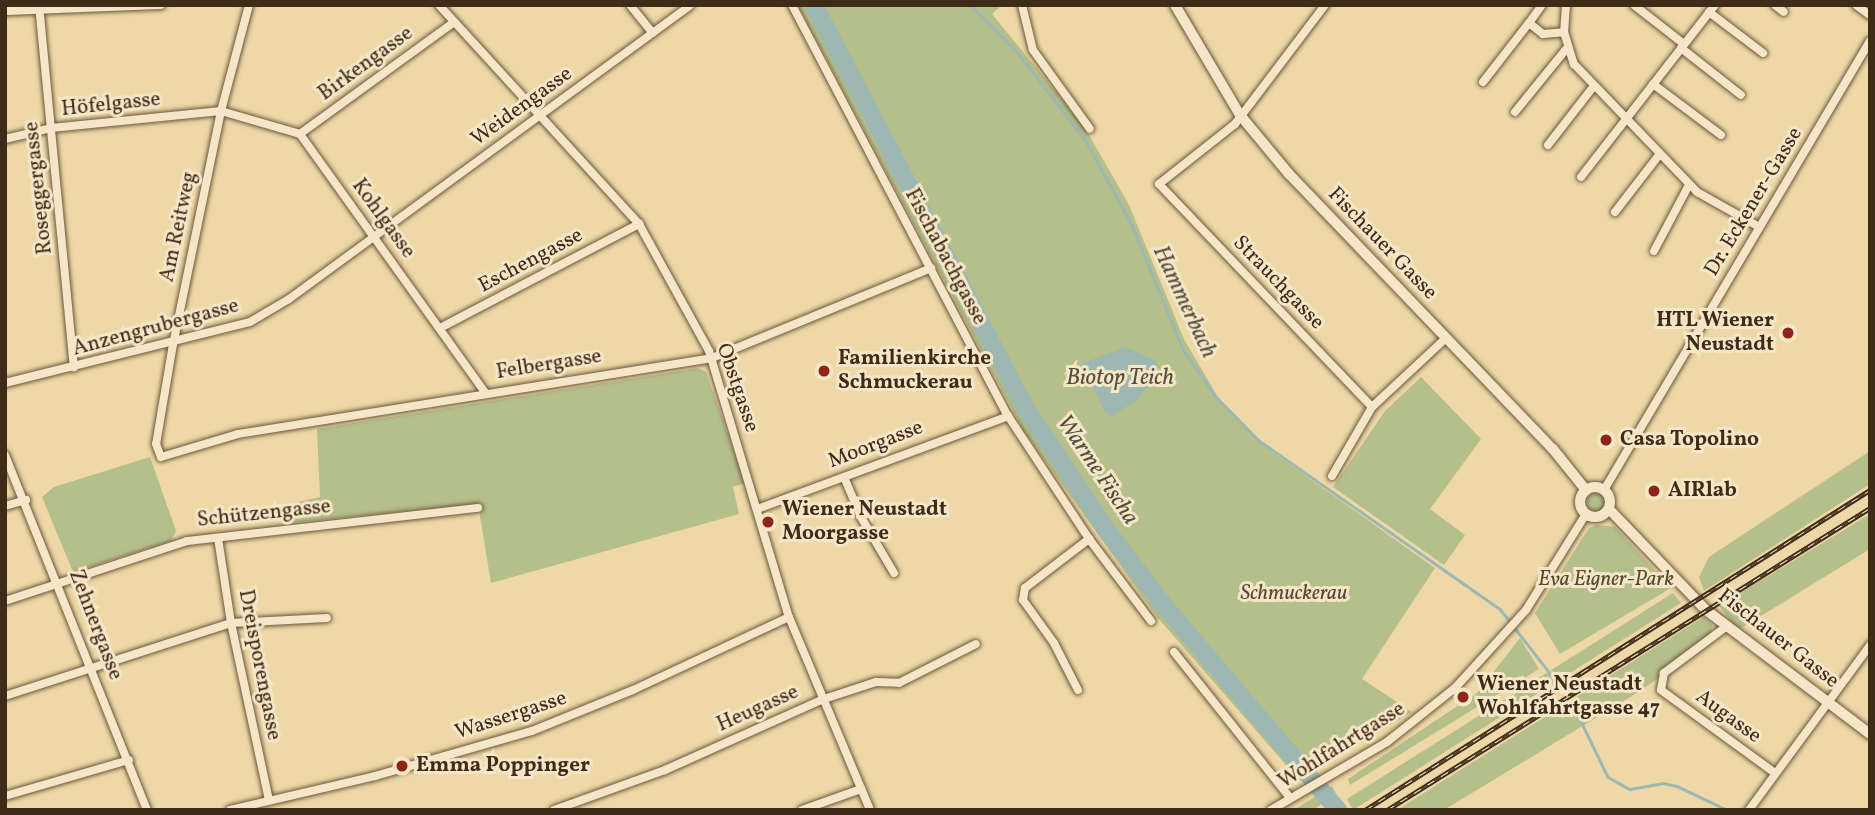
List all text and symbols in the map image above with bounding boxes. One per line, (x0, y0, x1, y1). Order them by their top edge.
street label: Birkengasse (314, 21, 418, 107)
street label: Weidengasse (466, 62, 578, 152)
street label: Höfelgasse (60, 87, 162, 123)
street label: Roseggergasse (19, 120, 59, 256)
street label: Dr. Eckener-Gasse (1700, 123, 1808, 281)
street label: Am Reitweg (155, 170, 203, 284)
street label: Kohlgasse (346, 174, 420, 264)
street label: Fischauer Gasse (1322, 182, 1442, 306)
street label: Fischabachgasse (898, 185, 992, 329)
street label: Eschengasse (474, 223, 588, 299)
street label: Strauchgasse (1227, 231, 1329, 335)
water label: Hammerbach (1146, 241, 1222, 363)
street label: Anzengrubergasse (70, 294, 242, 362)
place label: HTL Wiener Neustadt (1656, 308, 1774, 358)
marker: HTL Wiener Neustadt (1780, 325, 1796, 341)
street label: Obstgasse (710, 340, 764, 436)
street label: Felbergasse (495, 344, 603, 386)
place label: Familienkirche Schmuckerau (838, 346, 991, 396)
marker: Familienkirche Schmuckerau (816, 363, 832, 379)
water label: Biotop Teich (1066, 364, 1174, 392)
water label: Warme Fischa (1050, 410, 1144, 530)
street label: Moorgasse (825, 415, 927, 475)
place label: Casa Topolino (1620, 427, 1759, 453)
marker: Casa Topolino (1598, 432, 1614, 448)
place label: AIRlab (1668, 478, 1737, 504)
marker: AIRlab (1646, 483, 1662, 499)
street label: Schützengasse (196, 494, 332, 534)
place label: Wiener Neustadt Moorgasse (782, 497, 947, 547)
marker: Wiener Neustadt Moorgasse (760, 514, 776, 530)
street label: Zehnergasse (62, 566, 128, 684)
park label: Eva Eigner-Park (1538, 567, 1674, 593)
park label: Schmuckerau (1240, 581, 1348, 607)
street label: Fischauer Gasse (1712, 584, 1844, 694)
street label: Dreisporengasse (232, 587, 286, 743)
place label: Wiener Neustadt Wohlfahrtgasse 47 (1477, 672, 1660, 722)
street label: Heugasse (713, 680, 803, 738)
street label: Augasse (1690, 685, 1766, 749)
street label: Wassergasse (452, 686, 570, 746)
marker: Wiener Neustadt Wohlfahrtgasse 47 (1455, 689, 1471, 705)
street label: Wohlfahrtgasse (1274, 697, 1410, 795)
place label: Emma Poppinger (416, 753, 590, 779)
marker: Emma Poppinger (394, 758, 410, 774)

